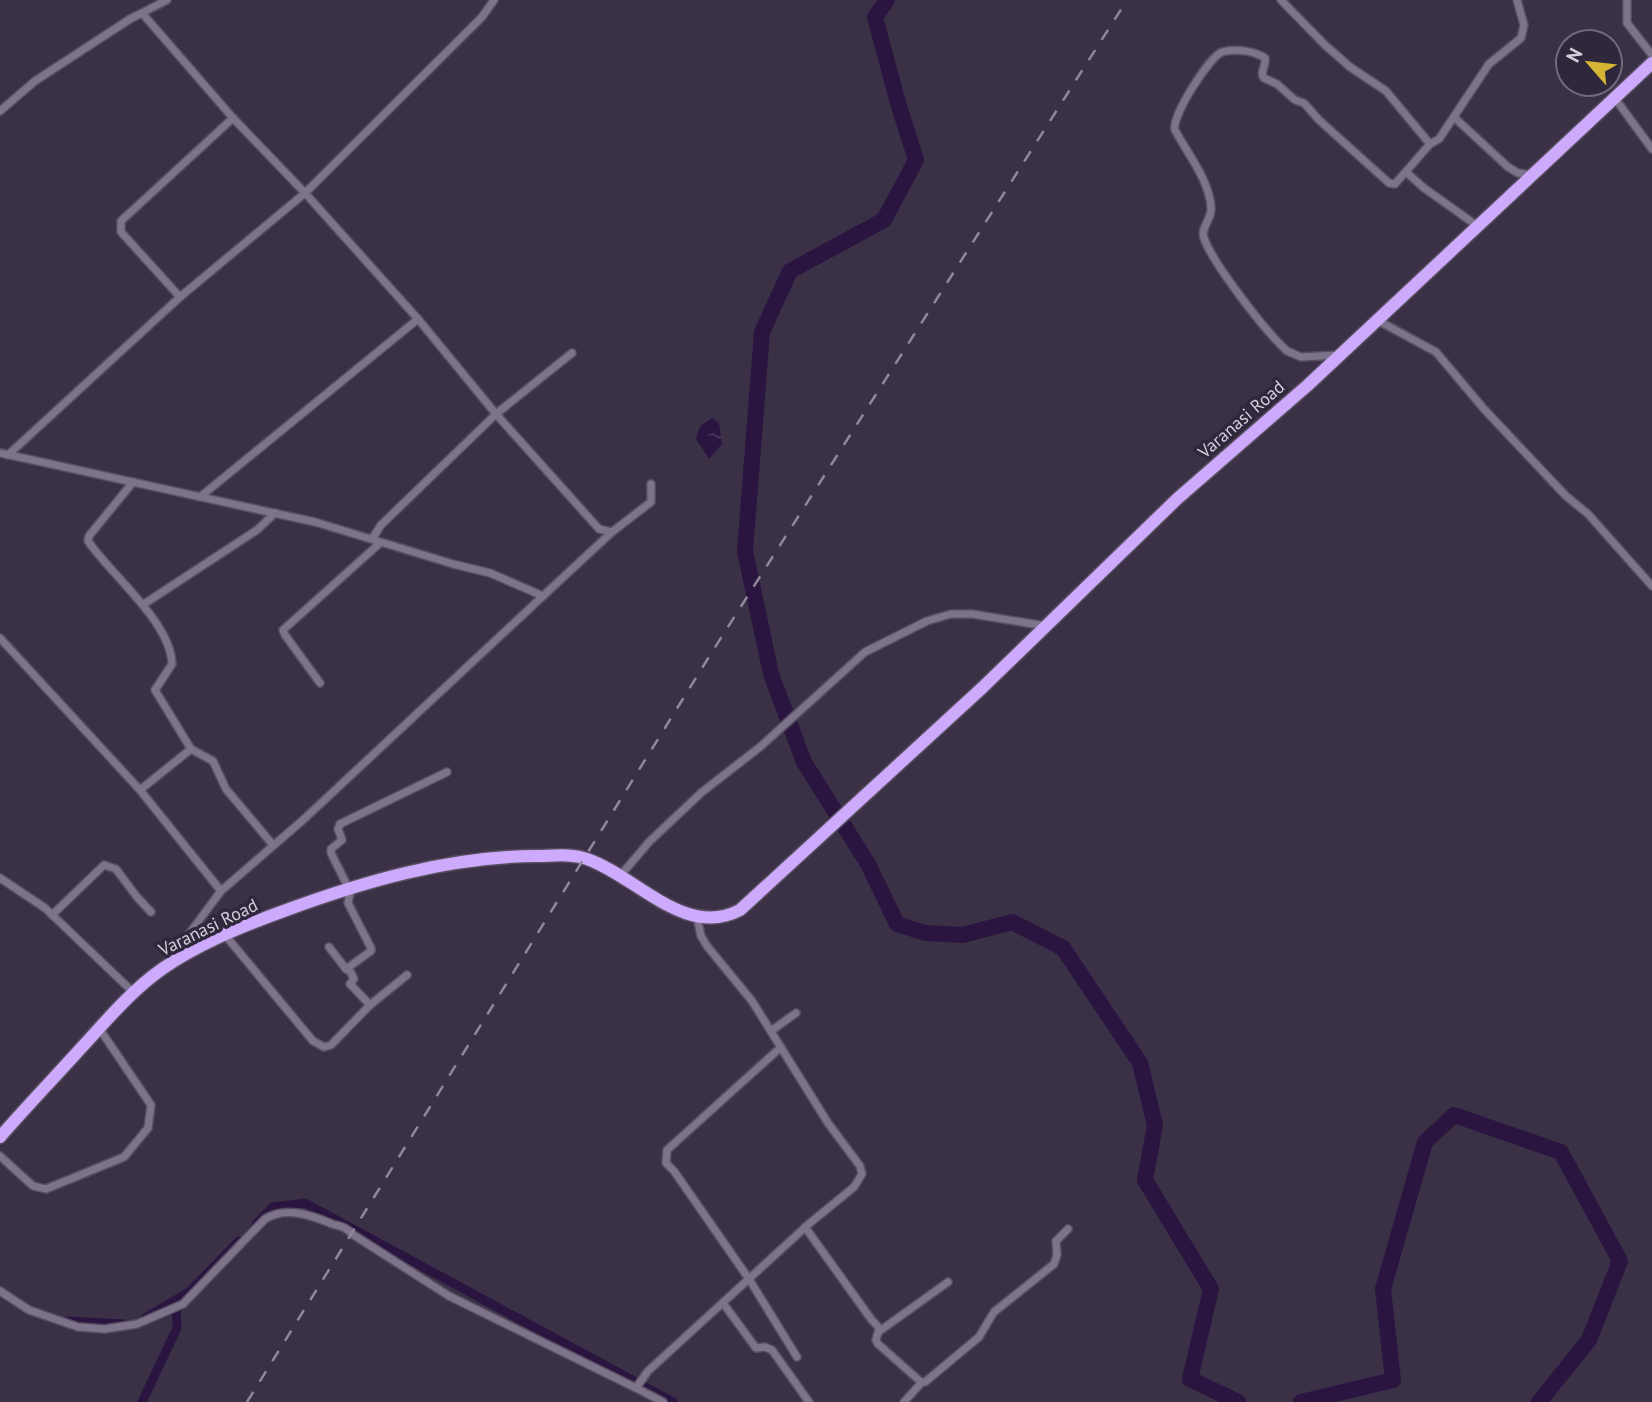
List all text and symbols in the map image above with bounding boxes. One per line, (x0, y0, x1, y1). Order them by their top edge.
north arrow (1554, 28, 1624, 98)
text: N (1560, 44, 1588, 66)
street label: Varanasi Road (1192, 375, 1289, 464)
street label: Varanasi Road (154, 893, 261, 961)

